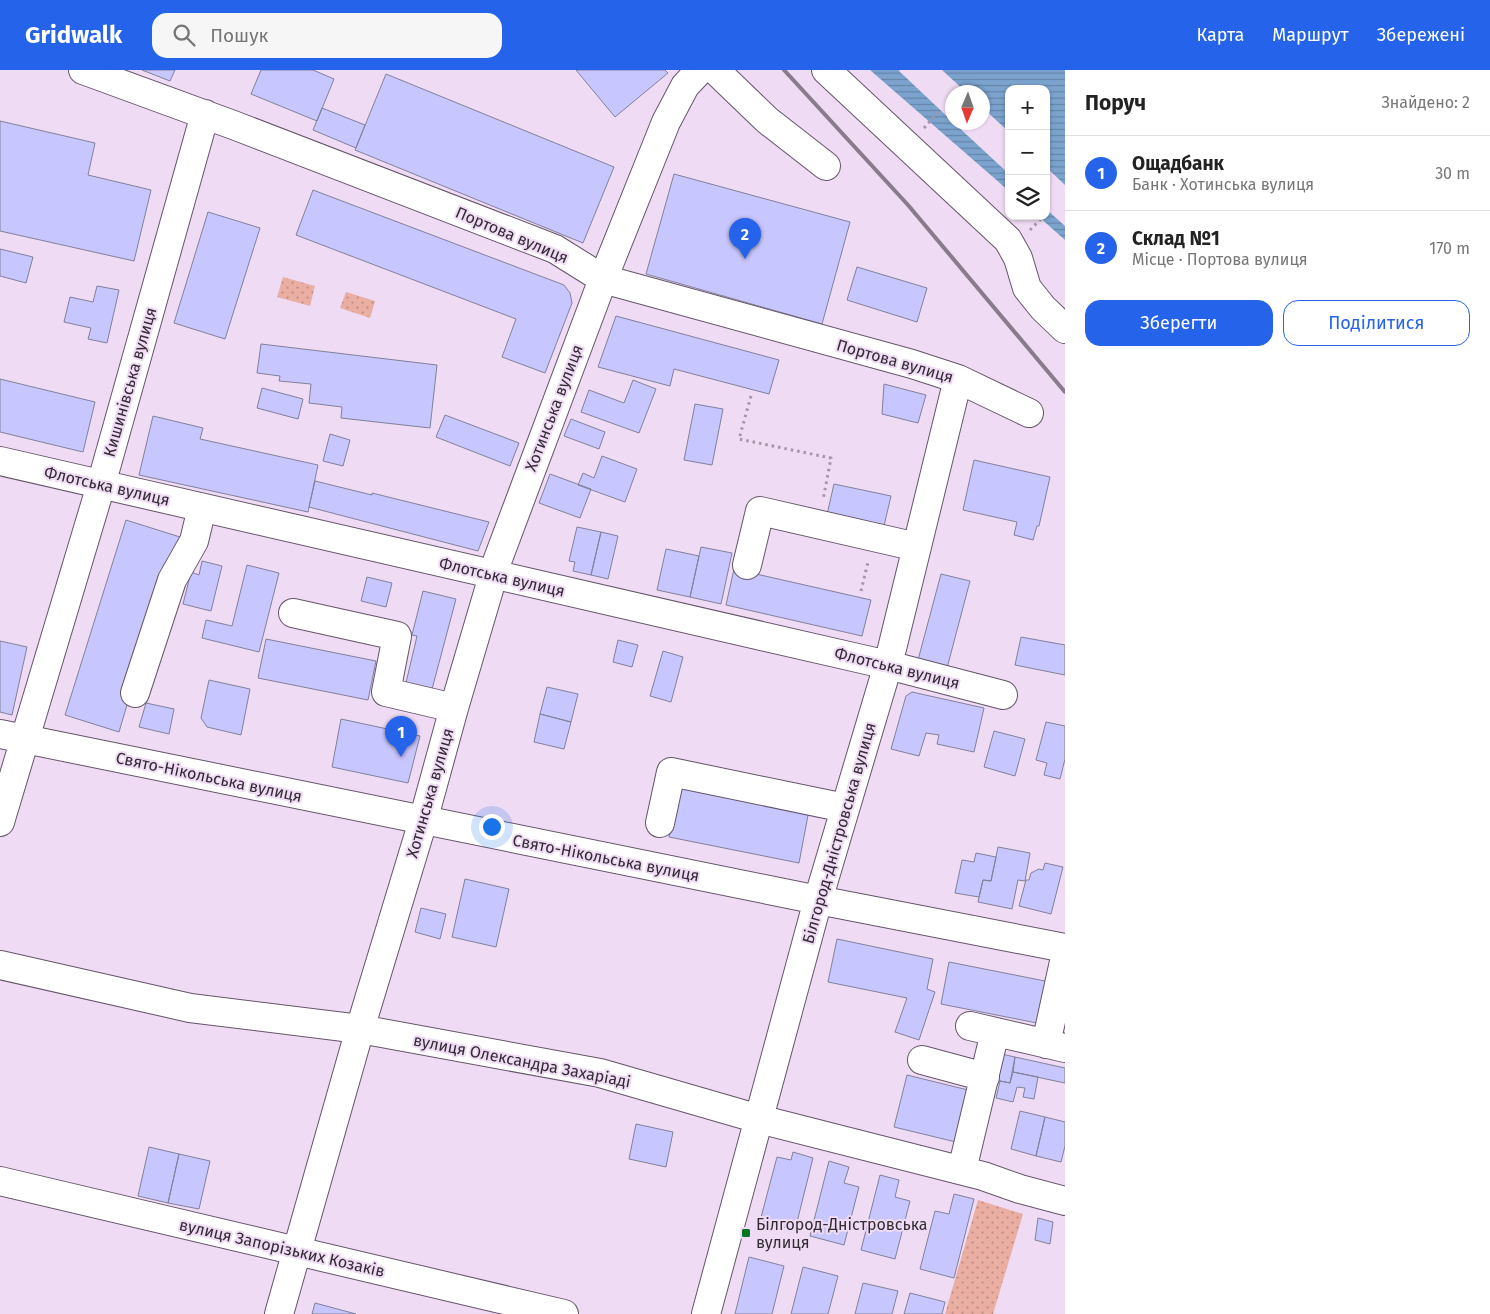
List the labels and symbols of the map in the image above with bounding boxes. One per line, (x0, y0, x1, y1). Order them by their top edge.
north arrow (945, 85, 990, 130)
street label: Портова вулиця (453, 203, 571, 267)
pin: 2 (729, 218, 761, 259)
street label: Кишинівська вулиця (100, 305, 160, 459)
street label: Портова вулиця (834, 335, 956, 387)
street label: Хотинська вулиця (521, 342, 587, 474)
street label: Флотська вулиця (42, 462, 172, 510)
street label: Флотська вулиця (437, 553, 567, 601)
street label: Флотська вулиця (832, 643, 962, 693)
pin: 1 (385, 716, 417, 757)
street label: Білгород-Дністровська вулиця (798, 720, 880, 946)
street label: Хотинська вулиця (402, 726, 458, 860)
street label: Свято-Нікольська вулиця (114, 748, 304, 806)
your location (479, 814, 505, 840)
street label: Свято-Нікольська вулиця (511, 831, 701, 885)
street label: вулиця Олександра Захаріаді (412, 1031, 632, 1091)
street label: вулиця Запорізьких Козаків (177, 1215, 387, 1281)
place label: Білгород-Дністровська вулиця (756, 1215, 927, 1252)
marker: Білгород-Дністровська вулиця (740, 1227, 752, 1239)

